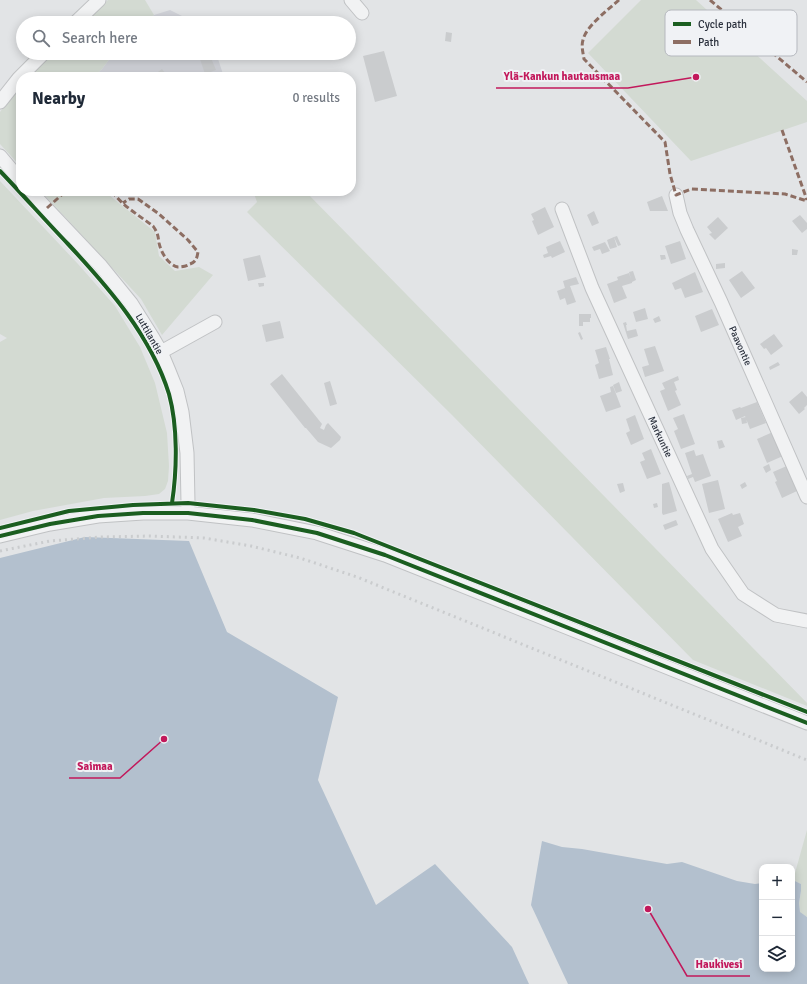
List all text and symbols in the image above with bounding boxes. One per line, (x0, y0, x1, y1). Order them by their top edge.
legend (665, 10, 797, 56)
search box (16, 16, 356, 60)
text: Cycle path (698, 18, 747, 31)
icon: search (30, 27, 52, 49)
text: Search here (62, 29, 138, 47)
text: Path (698, 36, 719, 49)
callout: Ylä-Kankun hautausmaa (496, 65, 628, 88)
text: Ylä-Kankun hautausmaa (503, 70, 620, 83)
text: Nearby (32, 88, 85, 109)
text: 0 results (292, 90, 340, 106)
street label: Luttilantie (133, 312, 165, 356)
street label: Paavontie (726, 324, 754, 368)
street label: Markuntie (645, 415, 675, 459)
callout: Saimaa (69, 755, 120, 778)
text: Saimaa (77, 760, 113, 773)
map controls (759, 864, 795, 972)
button: + (759, 864, 795, 900)
button: − (759, 900, 795, 936)
button: layers (759, 936, 795, 972)
callout: Haukivesi (687, 953, 750, 976)
text: Haukivesi (696, 958, 742, 971)

